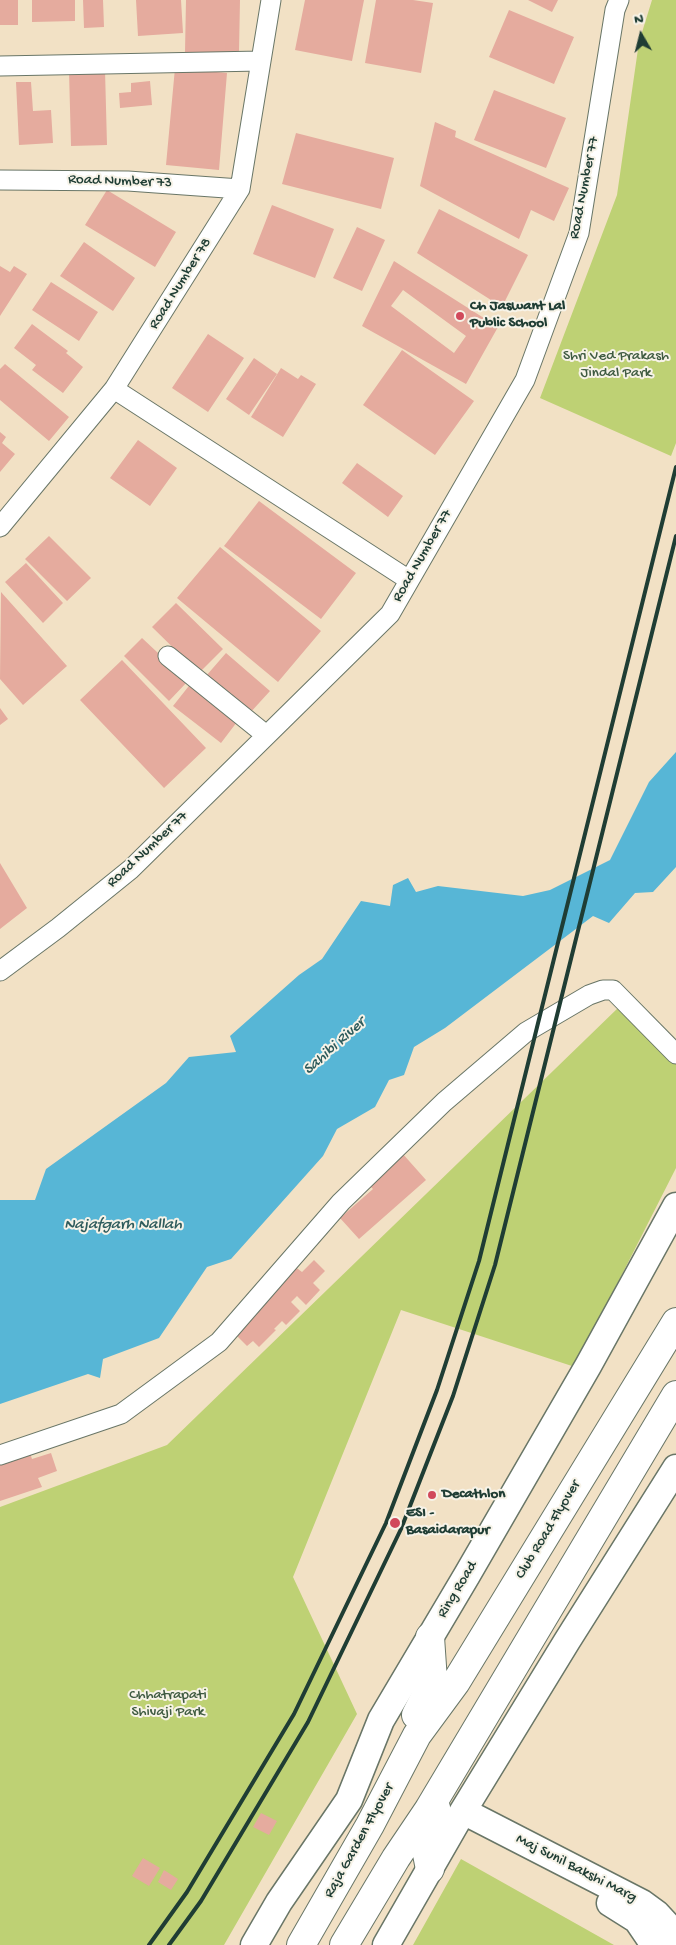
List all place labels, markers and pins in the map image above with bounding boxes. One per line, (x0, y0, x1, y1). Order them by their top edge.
place label: Ch Jaswant Lal Public School (470, 298, 565, 333)
marker: Ch Jaswant Lal Public School (454, 310, 466, 322)
place label: Decathlon (442, 1486, 505, 1504)
marker: Decathlon (426, 1489, 438, 1501)
place label: ESI - Basaidarapur (406, 1505, 490, 1540)
marker: ESI - Basaidarapur (388, 1516, 402, 1530)

